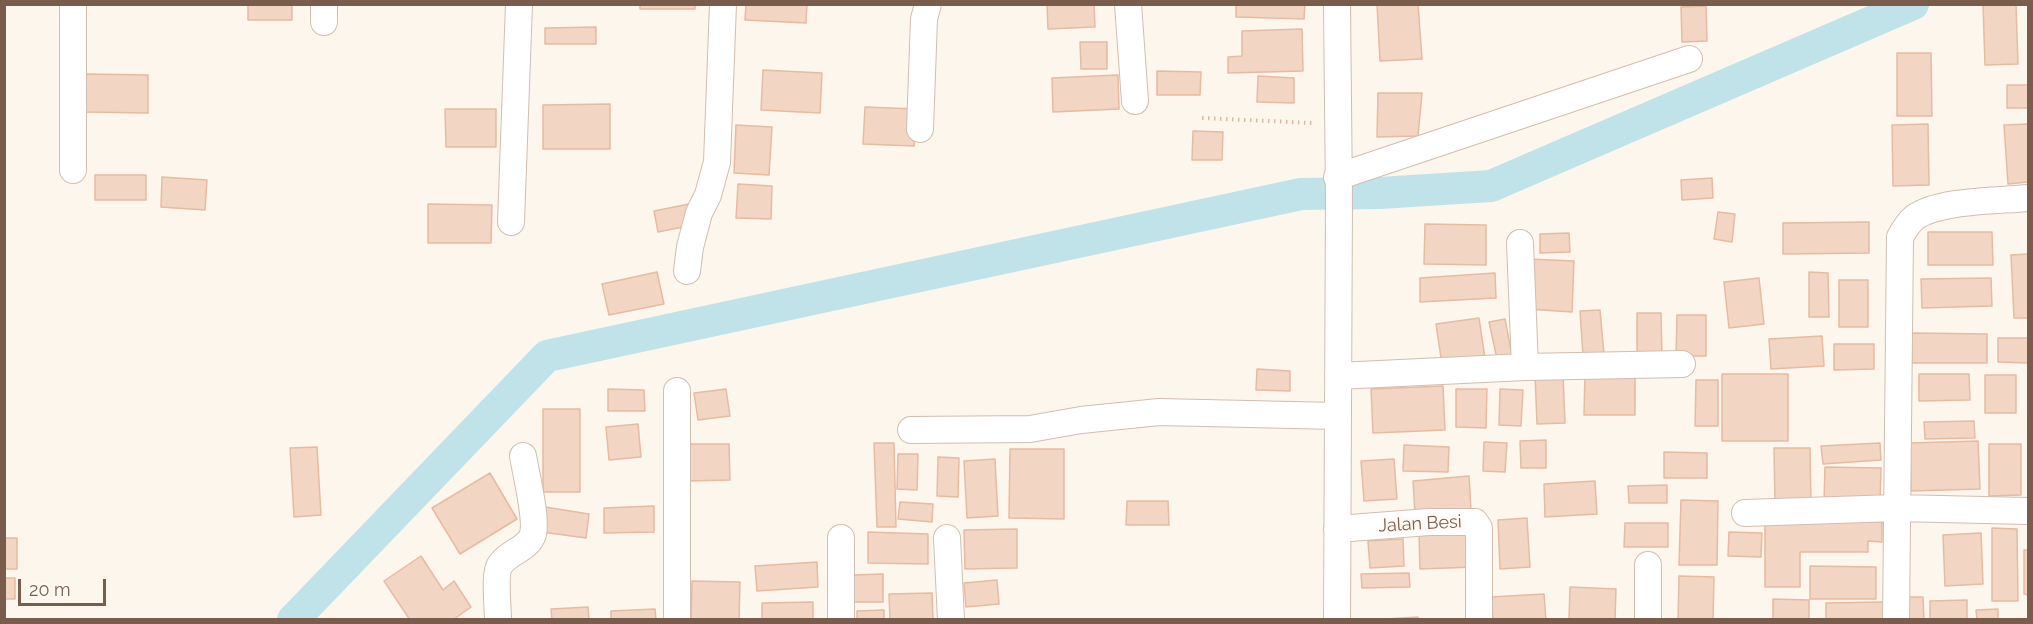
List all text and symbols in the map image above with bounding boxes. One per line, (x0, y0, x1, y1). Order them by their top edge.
street label: Jalan Besi (1378, 511, 1462, 537)
scale bar (21, 567, 110, 605)
text: 20 m (29, 579, 71, 600)

